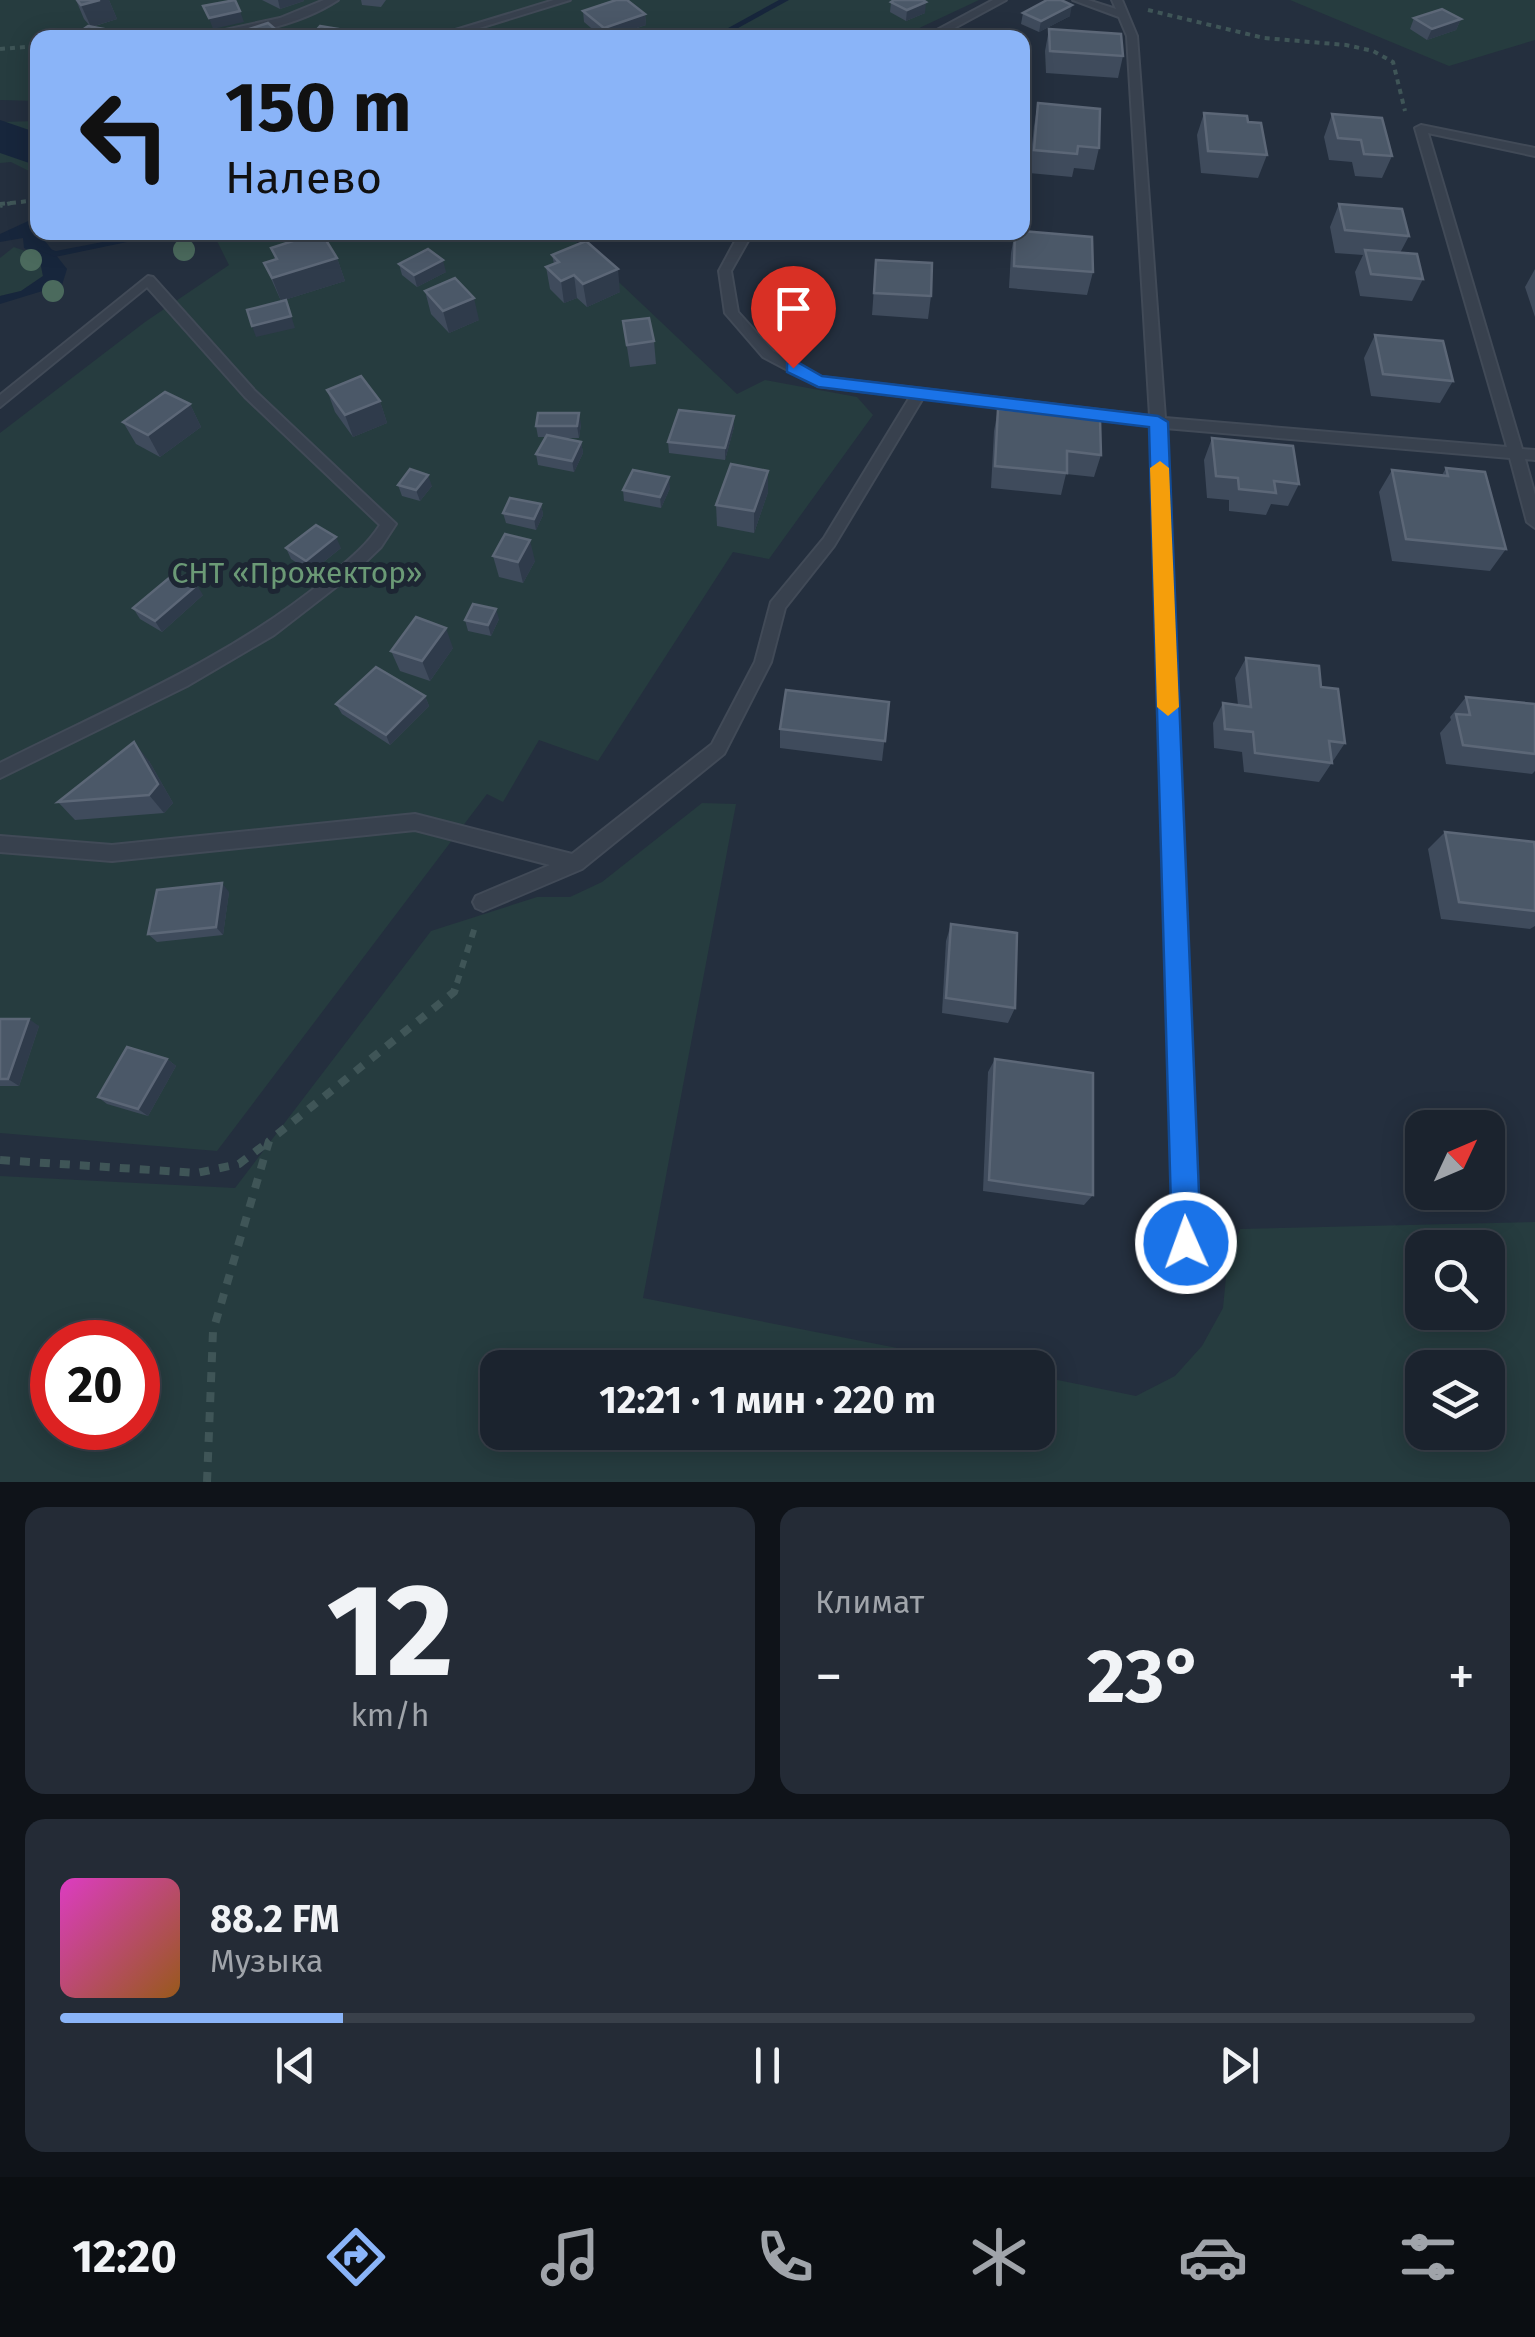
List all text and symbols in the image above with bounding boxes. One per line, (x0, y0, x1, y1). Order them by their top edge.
text: 150 m (225, 66, 412, 150)
icon: left (60, 70, 190, 200)
text: Налево (225, 151, 382, 205)
pin (751, 266, 836, 369)
icon: arrive (766, 281, 821, 336)
park label: СНТ «Прожектор» (172, 555, 422, 591)
north arrow (1405, 1110, 1505, 1210)
map controls (1405, 1110, 1505, 1450)
position arrow (1134, 1191, 1238, 1295)
button: search (1405, 1230, 1505, 1330)
speed limit sign: 20 (30, 1320, 160, 1450)
button: layers (1405, 1350, 1505, 1450)
text: 12:21 · 1 мин · 220 m (599, 1377, 936, 1423)
text: 12 (326, 1553, 454, 1709)
text: Климат (815, 1583, 924, 1621)
text: 23° (1087, 1632, 1203, 1722)
text: − (815, 1644, 843, 1710)
text: + (1448, 1644, 1475, 1710)
text: km/h (350, 1696, 430, 1734)
text: 88.2 FM (210, 1896, 339, 1942)
text: Музыка (210, 1942, 323, 1980)
icon: previous (268, 2038, 323, 2093)
icon: pause (740, 2038, 795, 2093)
icon: next (1212, 2038, 1267, 2093)
icon: directions (321, 2222, 391, 2292)
icon: music (535, 2222, 605, 2292)
icon: phone (750, 2222, 820, 2292)
icon: climate (964, 2222, 1034, 2292)
icon: car (1178, 2222, 1248, 2292)
icon: filters (1393, 2222, 1463, 2292)
text: 12:20 (72, 2230, 177, 2284)

